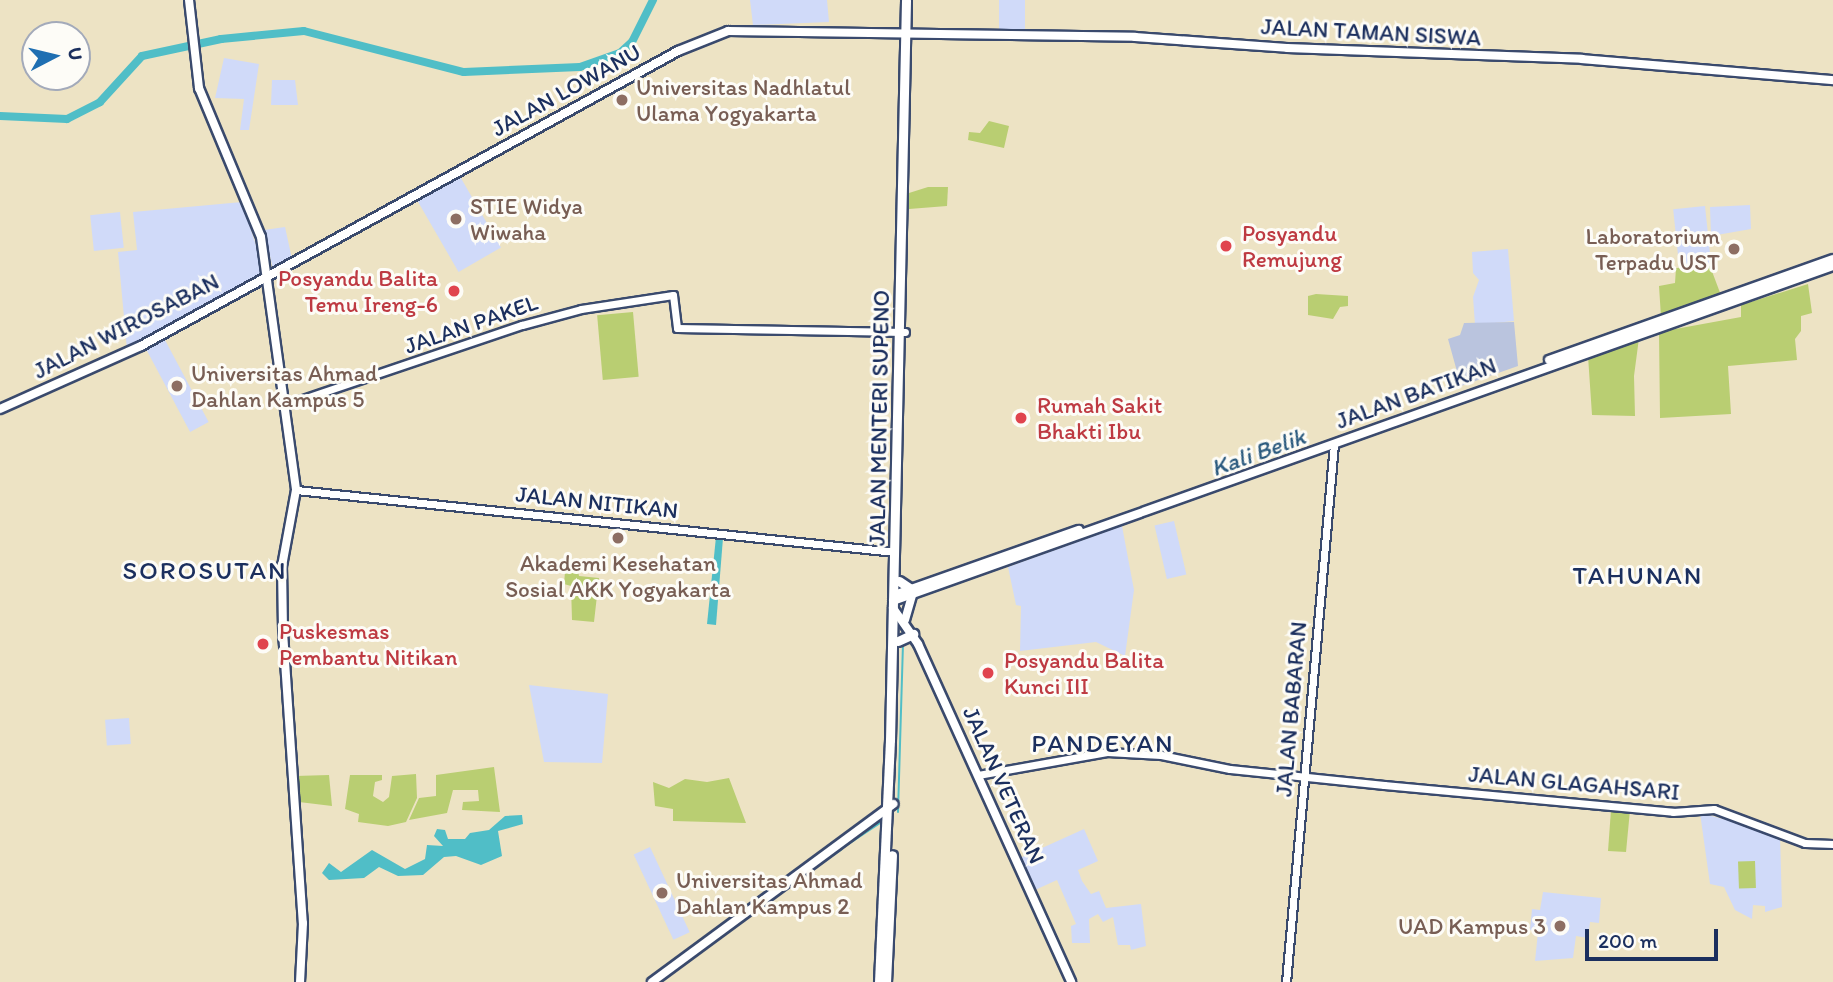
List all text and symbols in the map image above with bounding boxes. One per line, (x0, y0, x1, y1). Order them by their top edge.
street label: JALAN TAMAN SISWA (1260, 12, 1482, 52)
north arrow (21, 21, 91, 91)
street label: JALAN LOWANU (487, 38, 645, 142)
text: U (63, 46, 88, 61)
place label: Universitas Nadhlatul Ulama Yogyakarta (636, 73, 851, 127)
marker: Universitas Nadhlatul Ulama Yogyakarta (614, 92, 630, 108)
place label: STIE Widya Wiwaha (470, 192, 583, 246)
marker: STIE Widya Wiwaha (448, 211, 464, 227)
place label: Posyandu Remujung (1242, 219, 1342, 273)
place label: Laboratorium Terpadu UST (1585, 222, 1720, 276)
marker: Posyandu Remujung (1216, 236, 1236, 256)
marker: Laboratorium Terpadu UST (1726, 241, 1742, 257)
place label: Posyandu Balita Temu Ireng-6 (278, 264, 438, 318)
street label: JALAN WIROSABAN (29, 267, 223, 385)
marker: Posyandu Balita Temu Ireng-6 (444, 281, 464, 301)
street label: JALAN PAKEL (401, 288, 541, 360)
street label: JALAN MENTERI SUPENO (863, 288, 895, 548)
street label: JALAN BATIKAN (1333, 352, 1499, 434)
place label: Universitas Ahmad Dahlan Kampus 5 (191, 359, 378, 413)
marker: Universitas Ahmad Dahlan Kampus 5 (169, 378, 185, 394)
place label: Rumah Sakit Bhakti Ibu (1037, 391, 1162, 445)
marker: Rumah Sakit Bhakti Ibu (1011, 408, 1031, 428)
water label: Kali Belik (1207, 422, 1309, 482)
street label: JALAN NITIKAN (516, 480, 678, 524)
marker: Akademi Kesehatan Sosial AKK Yogyakarta (610, 530, 626, 546)
place label: Akademi Kesehatan Sosial AKK Yogyakarta (506, 549, 730, 603)
district label: SOROSUTAN (123, 555, 287, 587)
district label: TAHUNAN (1573, 560, 1703, 592)
place label: Puskesmas Pembantu Nitikan (279, 617, 457, 671)
street label: JALAN BABARAN (1270, 620, 1312, 798)
marker: Puskesmas Pembantu Nitikan (253, 634, 273, 654)
place label: Posyandu Balita Kunci III (1004, 646, 1164, 700)
marker: Posyandu Balita Kunci III (978, 663, 998, 683)
street label: JALAN VETERAN (957, 702, 1051, 868)
district label: PANDEYAN (1032, 728, 1174, 760)
street label: JALAN GLAGAHSARI (1467, 760, 1681, 806)
place label: Universitas Ahmad Dahlan Kampus 2 (676, 866, 863, 920)
marker: Universitas Ahmad Dahlan Kampus 2 (654, 885, 670, 901)
place label: UAD Kampus 3 (1398, 912, 1546, 940)
scale bar (1588, 916, 1721, 960)
marker: UAD Kampus 3 (1552, 918, 1568, 934)
text: 200 m (1598, 928, 1657, 953)

